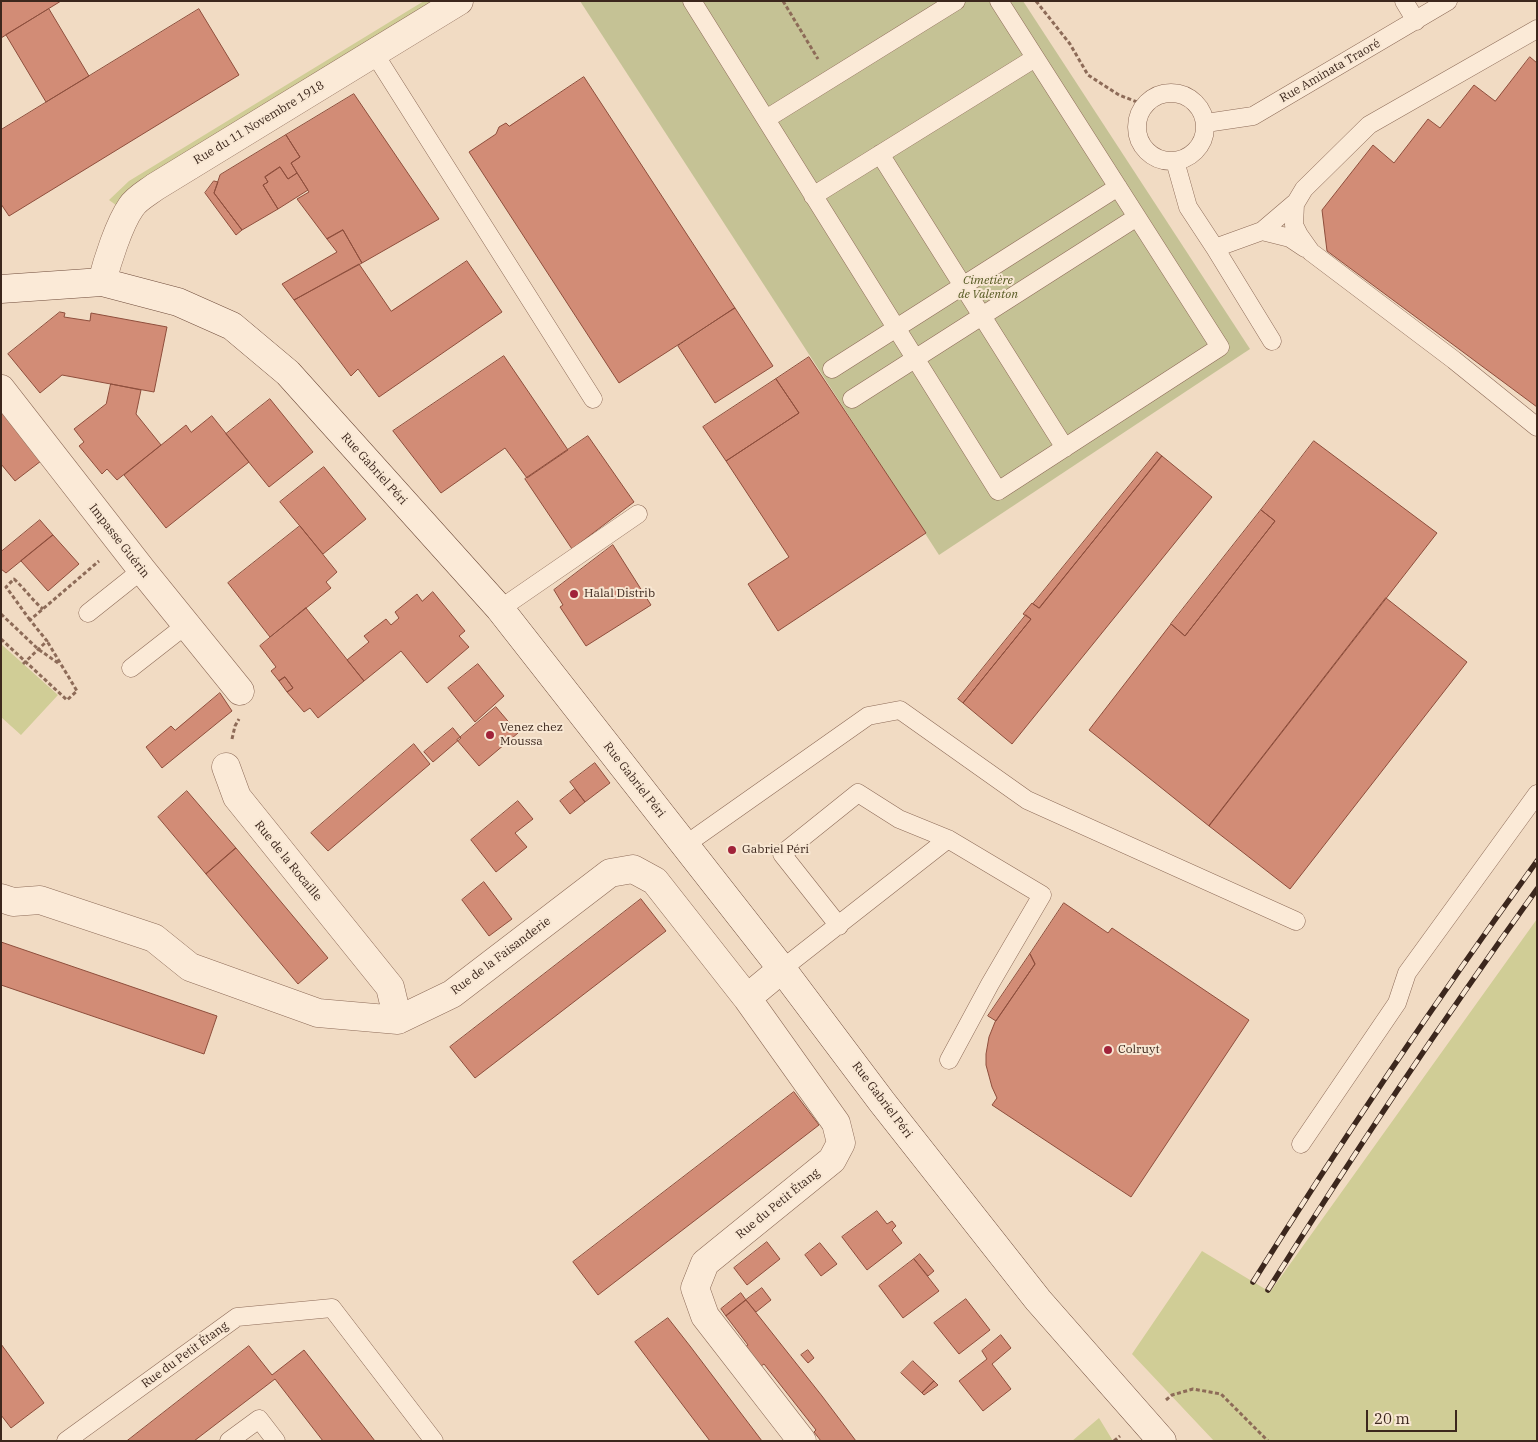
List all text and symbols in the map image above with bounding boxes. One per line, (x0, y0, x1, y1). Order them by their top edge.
street label: Rue Aminata Traoré (1277, 36, 1383, 106)
street label: Rue du 11 Novembre 1918 (191, 78, 327, 168)
park label: Cimetière de Valenton (958, 274, 1018, 302)
street label: Rue Gabriel Péri (338, 430, 410, 508)
street label: Impasse Guérin (86, 501, 152, 581)
place label: Halal Distrib (584, 587, 655, 601)
marker: Halal Distrib (568, 588, 580, 600)
place label: Venez chez Moussa (500, 721, 563, 749)
marker: Venez chez Moussa (484, 729, 496, 741)
street label: Rue Gabriel Péri (600, 739, 668, 821)
street label: Rue de la Rocaille (251, 818, 325, 904)
place label: Gabriel Péri (742, 843, 809, 857)
marker: Gabriel Péri (726, 844, 738, 856)
street label: Rue de la Faisanderie (448, 914, 554, 998)
place label: Colruyt (1118, 1043, 1160, 1057)
marker: Colruyt (1102, 1044, 1114, 1056)
street label: Rue Gabriel Péri (849, 1059, 915, 1141)
street label: Rue du Petit Étang (733, 1166, 823, 1242)
street label: Rue du Petit Étang (139, 1319, 231, 1391)
scale bar (1368, 1400, 1459, 1432)
text: 20 m (1374, 1409, 1410, 1428)

